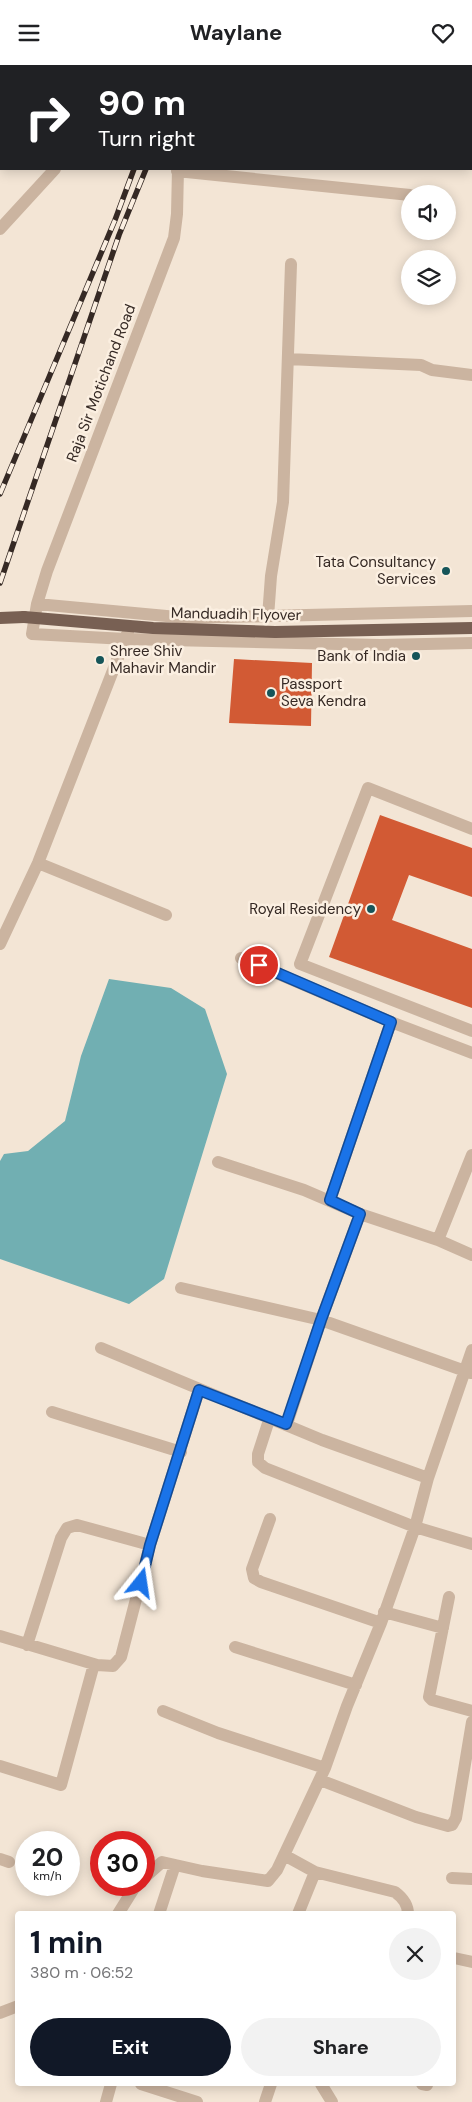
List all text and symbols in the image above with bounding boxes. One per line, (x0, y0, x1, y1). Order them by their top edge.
text: Waylane (190, 18, 282, 47)
icon: menu (15, 19, 43, 47)
icon: heart (429, 19, 457, 47)
text: 90 m (98, 80, 186, 126)
icon: right (15, 85, 80, 150)
text: Turn right (98, 124, 195, 153)
map controls (401, 185, 456, 305)
button: sound (401, 185, 456, 240)
button: layers (401, 250, 456, 305)
street label: Raja Sir Motichand Road (62, 301, 140, 465)
place label: Tata Consultancy Services (315, 552, 437, 589)
marker: Tata Consultancy Services (440, 565, 452, 577)
street label: Manduadih Flyover (171, 603, 302, 625)
place label: Shree Shiv Mahavir Mandir (110, 641, 217, 678)
place label: Bank of India (317, 646, 406, 666)
marker: Bank of India (410, 650, 422, 662)
marker: Shree Shiv Mahavir Mandir (94, 654, 106, 666)
place label: Passport Seva Kendra (281, 674, 366, 711)
marker: Passport Seva Kendra (265, 687, 277, 699)
place label: Royal Residency (249, 899, 362, 919)
marker: Royal Residency (365, 903, 377, 915)
pin (238, 944, 280, 986)
icon: arrive (245, 951, 273, 979)
position arrow (114, 1556, 166, 1608)
speed limit sign: 30 (90, 1831, 155, 1896)
text: 20 (32, 1841, 63, 1874)
text: km/h (33, 1868, 62, 1884)
text: 1 min (30, 1923, 103, 1962)
button: close (389, 1928, 441, 1980)
text: 380 m · 06:52 (30, 1962, 133, 1983)
button: Exit (30, 2018, 231, 2076)
button: Share (241, 2018, 441, 2076)

